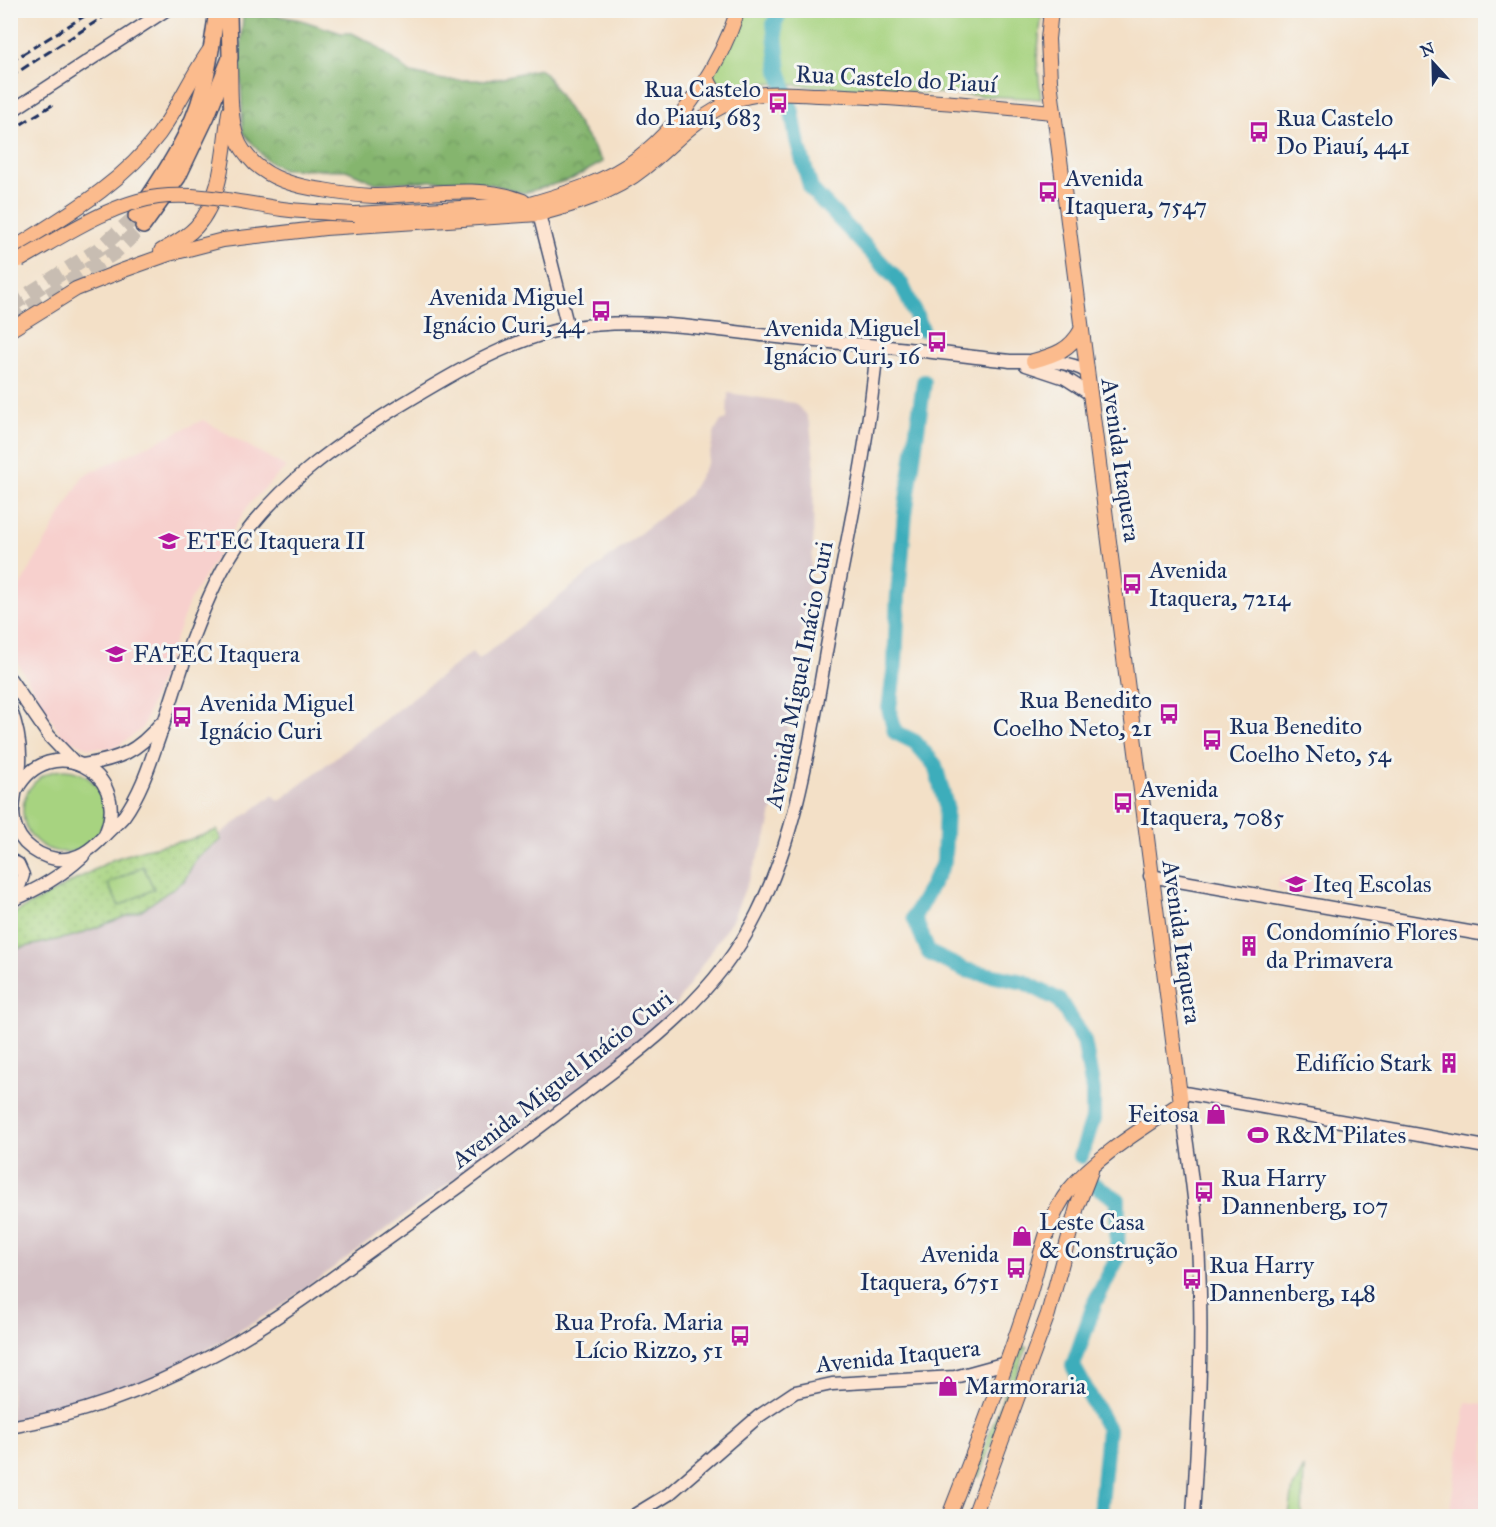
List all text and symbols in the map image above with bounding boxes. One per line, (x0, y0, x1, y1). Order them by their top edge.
north arrow (1403, 33, 1463, 93)
text: N (1418, 38, 1438, 61)
street label: Rua Castelo do Piauí (795, 59, 999, 99)
place label: Rua Castelo do Piauí, 683 (636, 74, 761, 132)
bus stop icon: Rua Castelo do Piauí, 683 (766, 91, 790, 115)
place label: Rua Castelo Do Piauí, 441 (1276, 103, 1410, 161)
bus stop icon: Rua Castelo Do Piauí, 441 (1247, 120, 1271, 144)
place label: Avenida Itaquera, 7547 (1064, 163, 1207, 221)
bus stop icon: Avenida Itaquera, 7547 (1036, 180, 1060, 204)
place label: Avenida Miguel Ignácio Curi, 44 (423, 282, 585, 340)
bus stop icon: Avenida Miguel Ignácio Curi, 44 (589, 299, 613, 323)
place label: Avenida Miguel Ignácio Curi, 16 (764, 313, 921, 371)
bus stop icon: Avenida Miguel Ignácio Curi, 16 (925, 330, 949, 354)
street label: Avenida Itaquera (1095, 375, 1147, 545)
place label: ETEC Itaquera II (186, 526, 366, 556)
school or university icon: ETEC Itaquera II (157, 529, 181, 553)
street label: Avenida Miguel Inácio Curi (758, 538, 840, 813)
place label: Avenida Itaquera, 7214 (1148, 555, 1291, 613)
bus stop icon: Avenida Itaquera, 7214 (1120, 572, 1144, 596)
place label: FATEC Itaquera (133, 639, 301, 669)
school or university icon: FATEC Itaquera (104, 642, 128, 666)
place label: Rua Benedito Coelho Neto, 21 (993, 685, 1152, 743)
place label: Avenida Miguel Ignácio Curi (198, 688, 355, 746)
bus stop icon: Rua Benedito Coelho Neto, 21 (1157, 702, 1181, 726)
bus stop icon: Avenida Miguel Ignácio Curi (170, 705, 194, 729)
place label: Rua Benedito Coelho Neto, 54 (1229, 711, 1391, 769)
bus stop icon: Rua Benedito Coelho Neto, 54 (1200, 728, 1224, 752)
place label: Avenida Itaquera, 7085 (1139, 774, 1284, 832)
bus stop icon: Avenida Itaquera, 7085 (1111, 791, 1135, 815)
street label: Avenida Itaquera (1156, 857, 1208, 1027)
place label: Iteq Escolas (1313, 869, 1432, 899)
school or university icon: Iteq Escolas (1284, 872, 1308, 896)
place label: Condomínio Flores da Primavera (1266, 917, 1457, 975)
building icon: Condomínio Flores da Primavera (1237, 934, 1261, 958)
street label: Avenida Miguel Inácio Curi (445, 983, 679, 1175)
place label: Edifício Stark (1295, 1048, 1433, 1078)
building icon: Edifício Stark (1437, 1051, 1461, 1075)
place label: Feitosa (1128, 1099, 1200, 1129)
shop icon: Feitosa (1204, 1102, 1228, 1126)
place label: R&M Pilates (1275, 1120, 1406, 1150)
sports icon: R&M Pilates (1246, 1123, 1270, 1147)
place label: Rua Harry Dannenberg, 107 (1221, 1163, 1388, 1221)
bus stop icon: Rua Harry Dannenberg, 107 (1192, 1180, 1216, 1204)
place label: Leste Casa & Construção (1039, 1207, 1178, 1265)
shop icon: Leste Casa & Construção (1010, 1224, 1034, 1248)
place label: Avenida Itaquera, 6751 (860, 1239, 1000, 1297)
place label: Rua Harry Dannenberg, 148 (1209, 1250, 1376, 1308)
bus stop icon: Avenida Itaquera, 6751 (1004, 1256, 1028, 1280)
bus stop icon: Rua Harry Dannenberg, 148 (1180, 1267, 1204, 1291)
place label: Rua Profa. Maria Lício Rizzo, 51 (554, 1307, 724, 1365)
bus stop icon: Rua Profa. Maria Lício Rizzo, 51 (728, 1324, 752, 1348)
street label: Avenida Itaquera (813, 1332, 982, 1380)
place label: Marmoraria (965, 1371, 1087, 1401)
shop icon: Marmoraria (936, 1374, 960, 1398)

